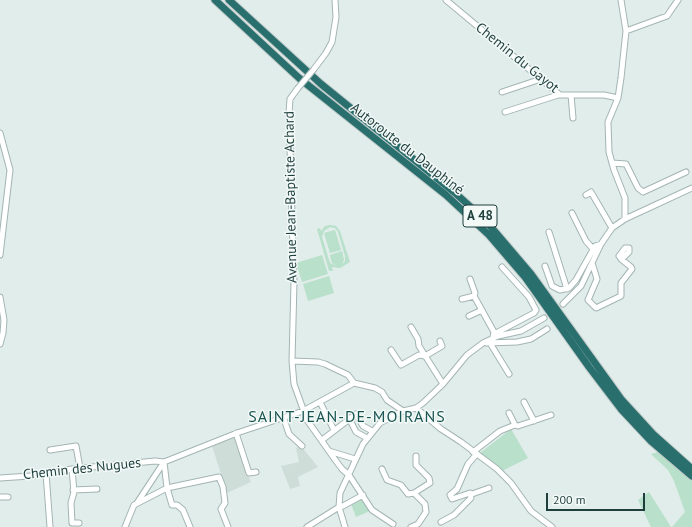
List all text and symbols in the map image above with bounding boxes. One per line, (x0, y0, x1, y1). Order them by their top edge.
street label: Chemin du Gayot (472, 19, 562, 97)
street label: Autoroute du Dauphiné (347, 99, 467, 199)
street label: Avenue Jean-Baptiste Achard (281, 111, 301, 283)
road number: A 48 (463, 205, 497, 227)
district label: SAINT-JEAN-DE-MOIRANS (248, 407, 446, 427)
street label: Chemin des Nugues (22, 454, 142, 484)
scale bar (548, 485, 647, 511)
text: 200 m (553, 492, 586, 507)

